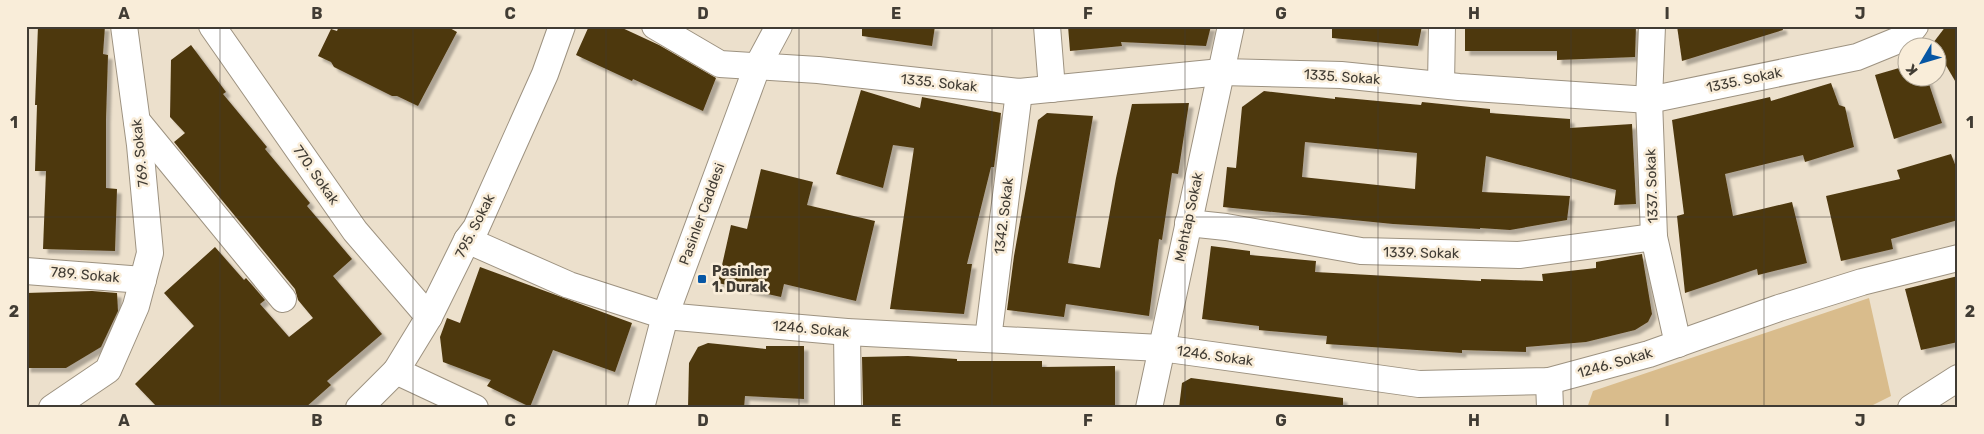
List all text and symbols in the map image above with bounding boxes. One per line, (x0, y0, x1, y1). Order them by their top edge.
text: A (118, 4, 130, 23)
text: B (311, 4, 323, 23)
text: C (504, 4, 516, 23)
text: D (697, 4, 709, 23)
text: E (891, 4, 901, 23)
text: F (1083, 4, 1093, 23)
text: G (1275, 4, 1287, 23)
text: H (1468, 4, 1480, 23)
text: I (1664, 4, 1670, 23)
text: J (1855, 4, 1865, 23)
north arrow (1896, 38, 1946, 88)
text: K (1902, 60, 1922, 79)
street label: 1335. Sokak (1705, 64, 1784, 96)
street label: 1335. Sokak (1303, 66, 1382, 88)
street label: 1335. Sokak (900, 71, 979, 96)
text: 1 (10, 113, 18, 132)
text: 1 (1966, 113, 1974, 132)
street label: 769. Sokak (128, 117, 152, 188)
street label: 770. Sokak (289, 142, 343, 209)
street label: 1337. Sokak (1642, 148, 1662, 224)
street label: Pasinler Caddesi (676, 161, 728, 267)
street label: Mehtap Sokak (1171, 170, 1207, 263)
street label: 1342. Sokak (991, 176, 1017, 255)
street label: 795. Sokak (452, 191, 499, 261)
street label: 1339. Sokak (1383, 244, 1460, 262)
place label: Pasinler 1. Durak (712, 263, 770, 296)
street label: 789. Sokak (50, 264, 121, 287)
marker: Pasinler 1. Durak (696, 273, 708, 285)
text: 2 (9, 302, 19, 321)
text: 2 (1965, 302, 1975, 321)
street label: 1246. Sokak (772, 317, 851, 341)
street label: 1246. Sokak (1176, 342, 1255, 370)
street label: 1246. Sokak (1576, 344, 1655, 382)
text: A (118, 411, 130, 430)
text: B (311, 411, 323, 430)
text: C (504, 411, 516, 430)
text: D (697, 411, 709, 430)
text: E (891, 411, 901, 430)
text: F (1083, 411, 1093, 430)
text: G (1275, 411, 1287, 430)
text: H (1468, 411, 1480, 430)
text: I (1664, 411, 1670, 430)
text: J (1855, 411, 1865, 430)

